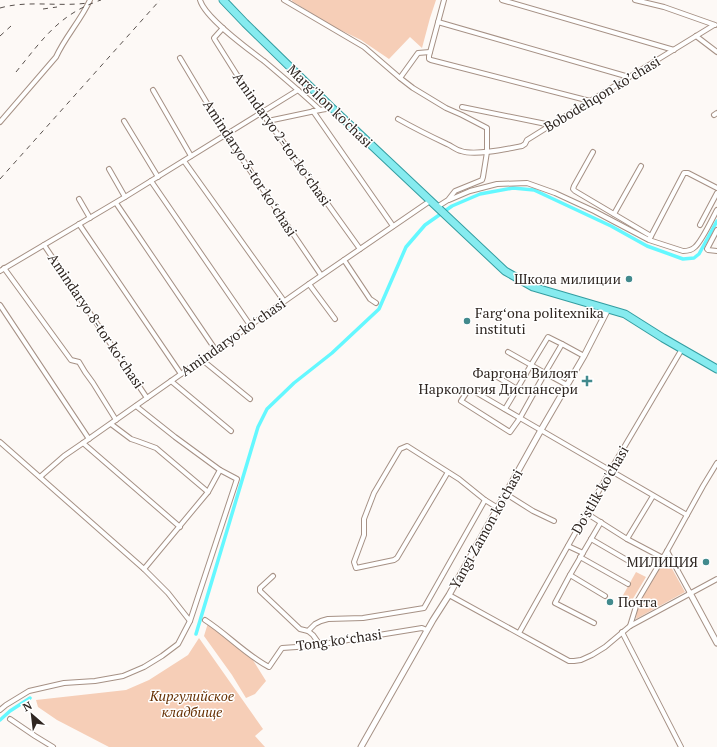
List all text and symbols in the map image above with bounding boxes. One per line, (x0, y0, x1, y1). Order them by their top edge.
street label: Bobodehqon koʼchasi (540, 51, 664, 136)
street label: Marg'ilon ko'chasi (284, 60, 377, 151)
street label: Amindaryo 2-tor koʻchasi (229, 68, 336, 209)
street label: Amindaryo 3-tor koʻchasi (199, 96, 302, 240)
street label: Amindaryo 8-tor koʻchasi (44, 249, 149, 392)
place label: Школа милиции (514, 269, 621, 288)
marker: Школа милиции (624, 274, 634, 284)
street label: Amindaryo koʻchasi (176, 293, 289, 380)
place label: Fargʻona politexnika instituti (475, 303, 604, 338)
marker: Fargʻona politexnika instituti (462, 316, 472, 326)
place label: Фаргона Вилоят Наркология Диспансери (419, 363, 578, 398)
marker: Фаргона Вилоят Наркология Диспансери (581, 375, 593, 387)
street label: Do'stlik ko'chasi (567, 442, 633, 537)
street label: Yangi Zamon ko'chasi (445, 465, 526, 592)
place label: МИЛИЦИЯ (627, 552, 698, 571)
marker: МИЛИЦИЯ (701, 557, 711, 567)
place label: Почта (618, 592, 657, 611)
marker: Почта (605, 597, 615, 607)
street label: Tong koʻchasi (295, 624, 383, 655)
park label: Киргулийское кладбище (149, 686, 235, 721)
north arrow (12, 695, 52, 735)
text: N (20, 698, 35, 714)

